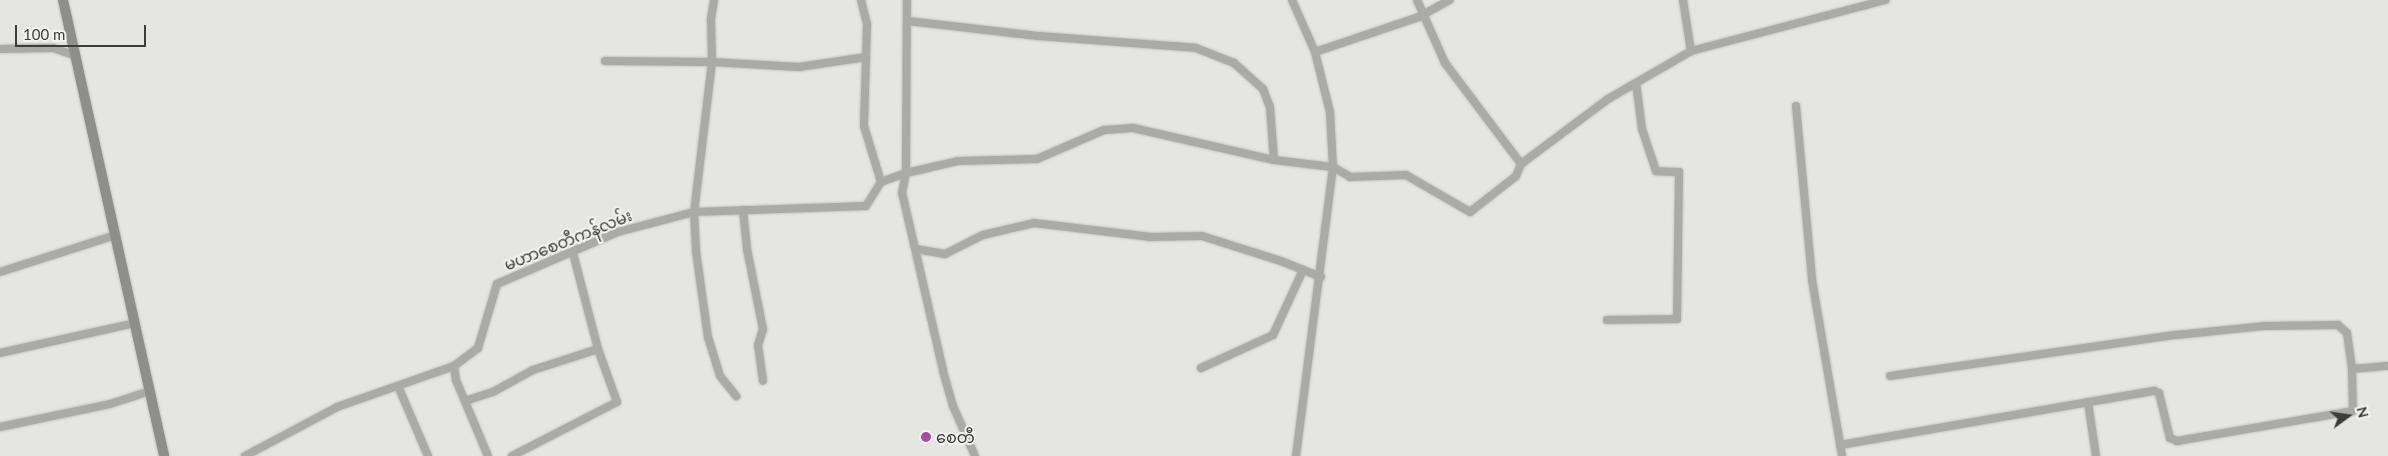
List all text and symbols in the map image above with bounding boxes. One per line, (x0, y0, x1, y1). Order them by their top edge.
scale bar (18, 15, 149, 47)
text: 100 m (23, 25, 65, 43)
street label: မဟာစေတီကန်လမ်း (501, 206, 635, 274)
north arrow (2323, 391, 2373, 441)
text: N (2353, 405, 2373, 420)
place label: စေတီ (936, 427, 975, 447)
marker: စေတီ (920, 431, 932, 443)

